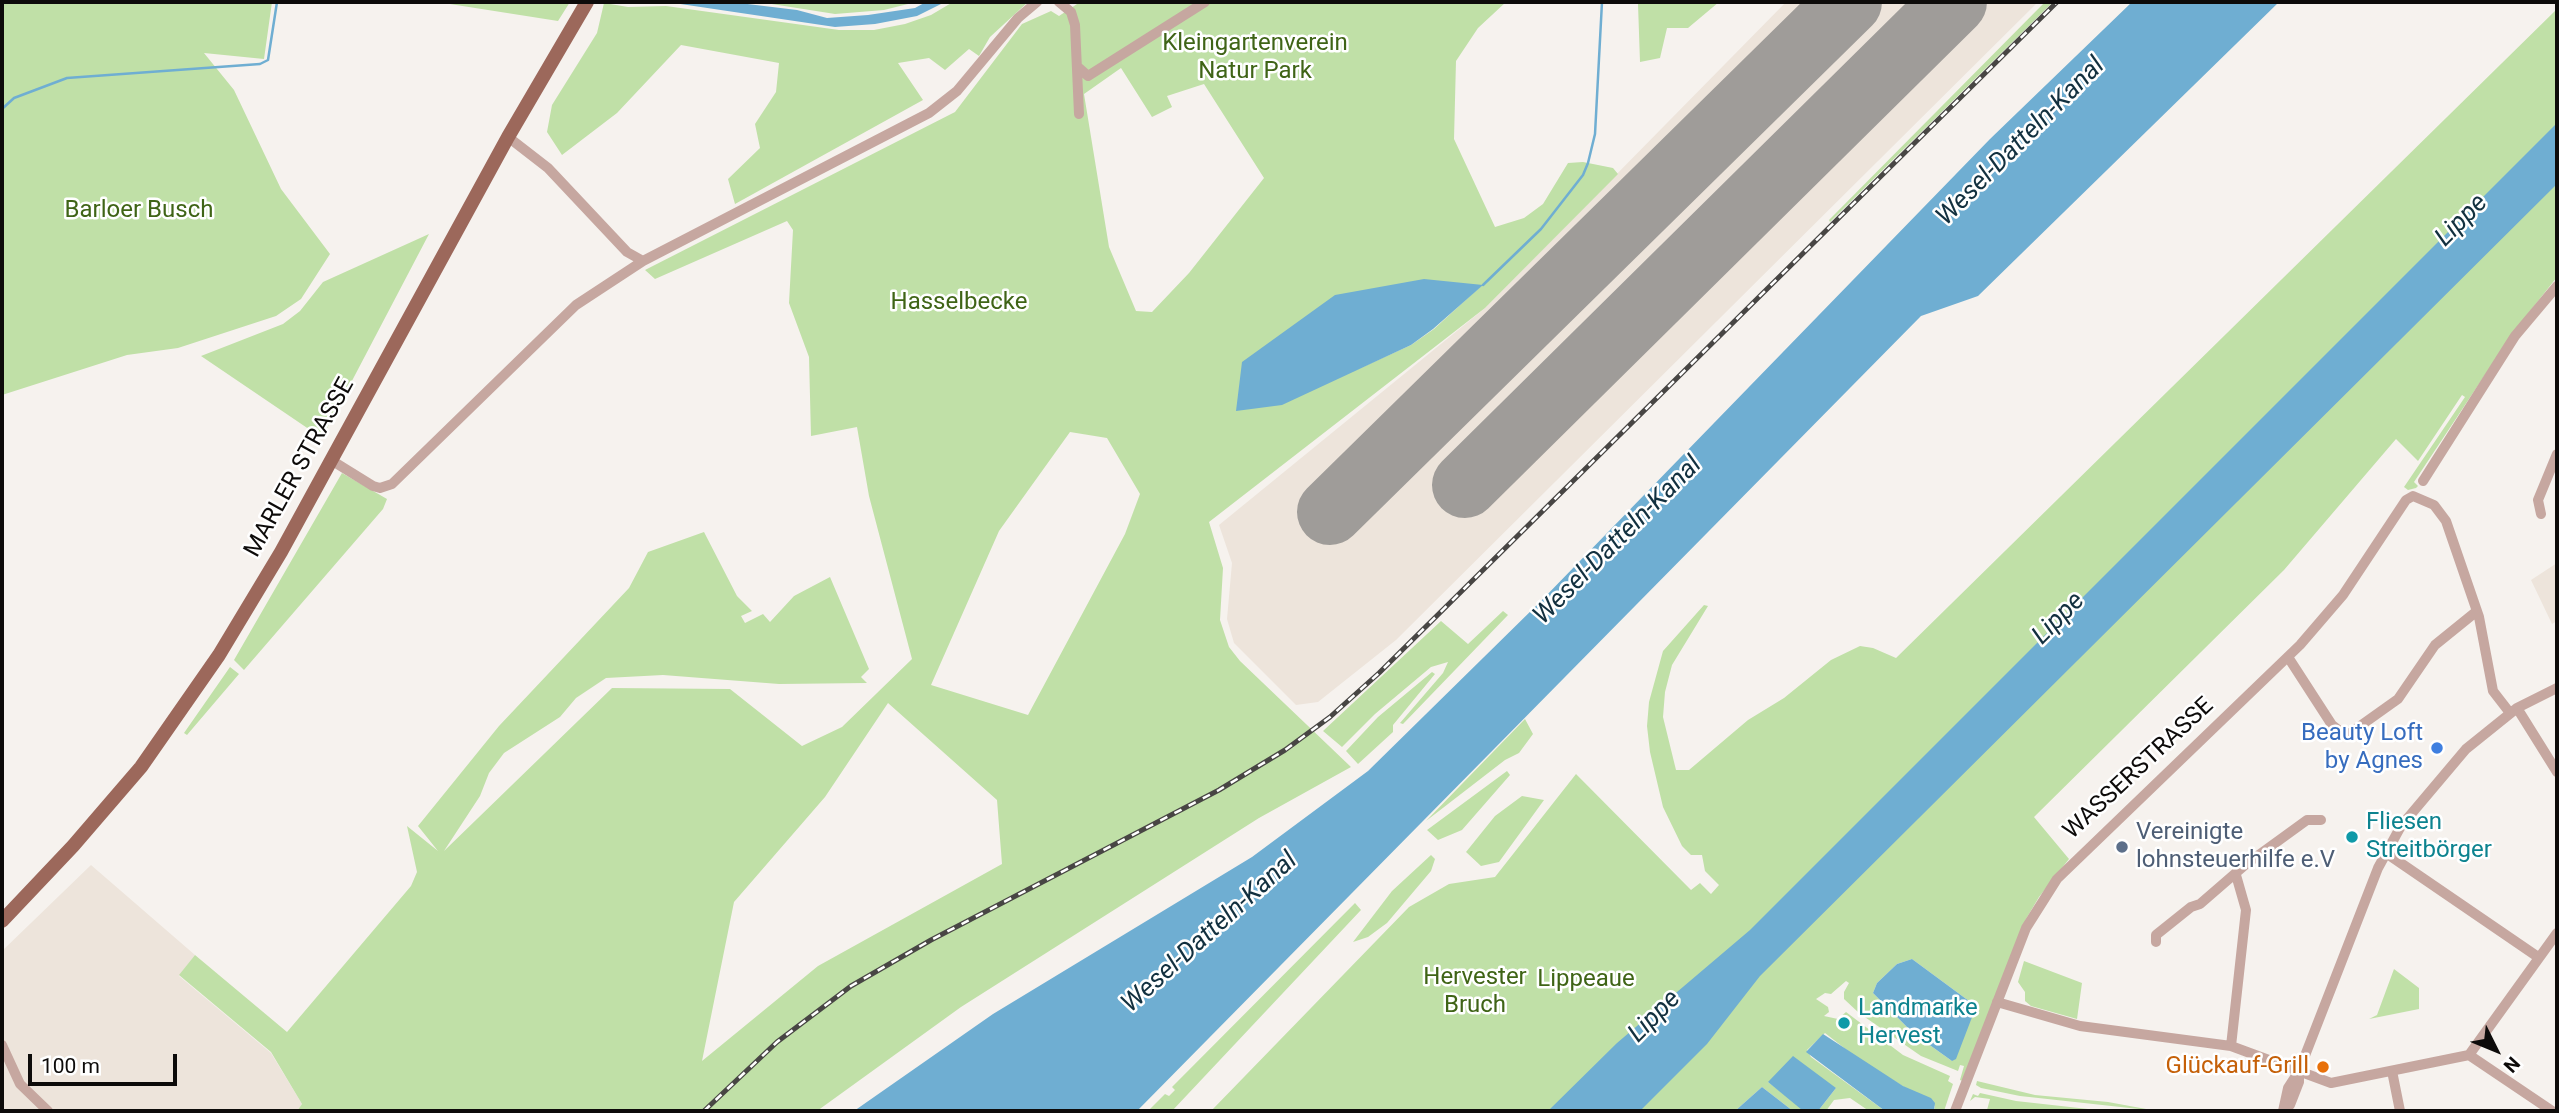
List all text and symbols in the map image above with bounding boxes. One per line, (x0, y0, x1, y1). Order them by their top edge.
park label: Kleingartenverein Natur Park (1162, 30, 1348, 86)
water label: Wesel-Datteln-Kanal (1930, 51, 2112, 233)
water label: Lippe (2429, 188, 2495, 254)
park label: Barloer Busch (65, 197, 213, 225)
park label: Hasselbecke (891, 289, 1027, 317)
street label: MARLER STRASSE (239, 374, 361, 562)
water label: Wesel-Datteln-Kanal (1527, 450, 1709, 632)
water label: Lippe (2026, 586, 2092, 652)
street label: WASSERSTRASSE (2058, 692, 2220, 846)
place label: Beauty Loft by Agnes (2301, 720, 2423, 776)
marker: Beauty Loft by Agnes (2429, 740, 2445, 756)
place label: Fliesen Streitbörger (2366, 809, 2492, 865)
place label: Vereinigte lohnsteuerhilfe e.V (2136, 819, 2335, 875)
marker: Fliesen Streitbörger (2344, 829, 2360, 845)
marker: Vereinigte lohnsteuerhilfe e.V (2114, 839, 2130, 855)
water label: Wesel-Datteln-Kanal (1116, 846, 1304, 1020)
park label: Hervester Bruch (1423, 964, 1527, 1020)
park label: Lippeaue (1537, 966, 1635, 994)
water label: Lippe (1622, 984, 1688, 1050)
place label: Landmarke Hervest (1858, 995, 1978, 1051)
marker: Landmarke Hervest (1836, 1015, 1852, 1031)
north arrow (2461, 1015, 2531, 1085)
scale bar (32, 1040, 180, 1084)
text: N (2499, 1052, 2525, 1077)
place label: Glückauf-Grill (2166, 1053, 2309, 1081)
text: 100 m (41, 1054, 100, 1078)
marker: Glückauf-Grill (2315, 1059, 2331, 1075)

